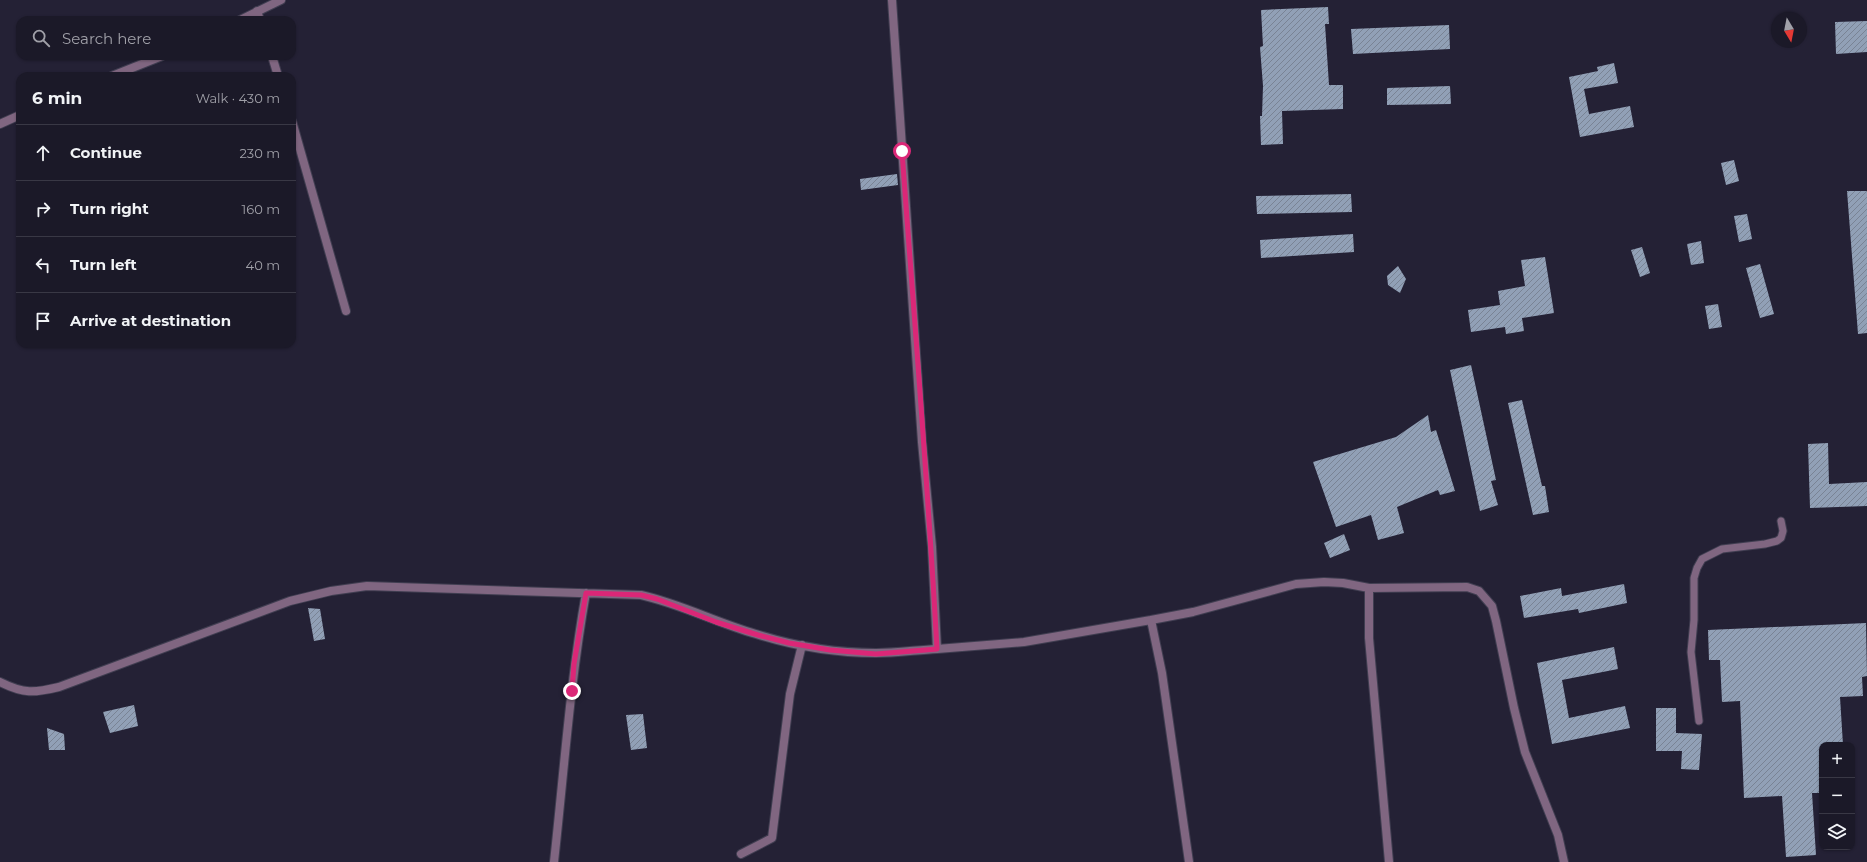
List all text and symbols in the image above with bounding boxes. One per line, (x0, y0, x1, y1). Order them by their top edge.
north arrow (1771, 12, 1807, 48)
search box (16, 16, 296, 60)
icon: search (30, 27, 52, 49)
text: Search here (62, 29, 151, 48)
text: 6 min (32, 88, 82, 108)
text: Walk · 430 m (196, 90, 280, 106)
icon: ahead (32, 142, 54, 164)
route start (893, 142, 911, 160)
text: Continue (70, 143, 142, 162)
text: 230 m (239, 145, 280, 161)
icon: right (32, 198, 54, 220)
text: Turn right (70, 199, 149, 218)
text: 160 m (242, 201, 280, 217)
icon: left (32, 254, 54, 276)
text: Turn left (70, 255, 137, 274)
text: 40 m (246, 257, 280, 273)
icon: arrive (32, 310, 54, 332)
text: Arrive at destination (70, 311, 231, 330)
route end (563, 682, 581, 700)
map controls (1819, 742, 1855, 850)
button: + (1819, 742, 1855, 778)
button: − (1819, 778, 1855, 814)
button: layers (1819, 814, 1855, 850)

